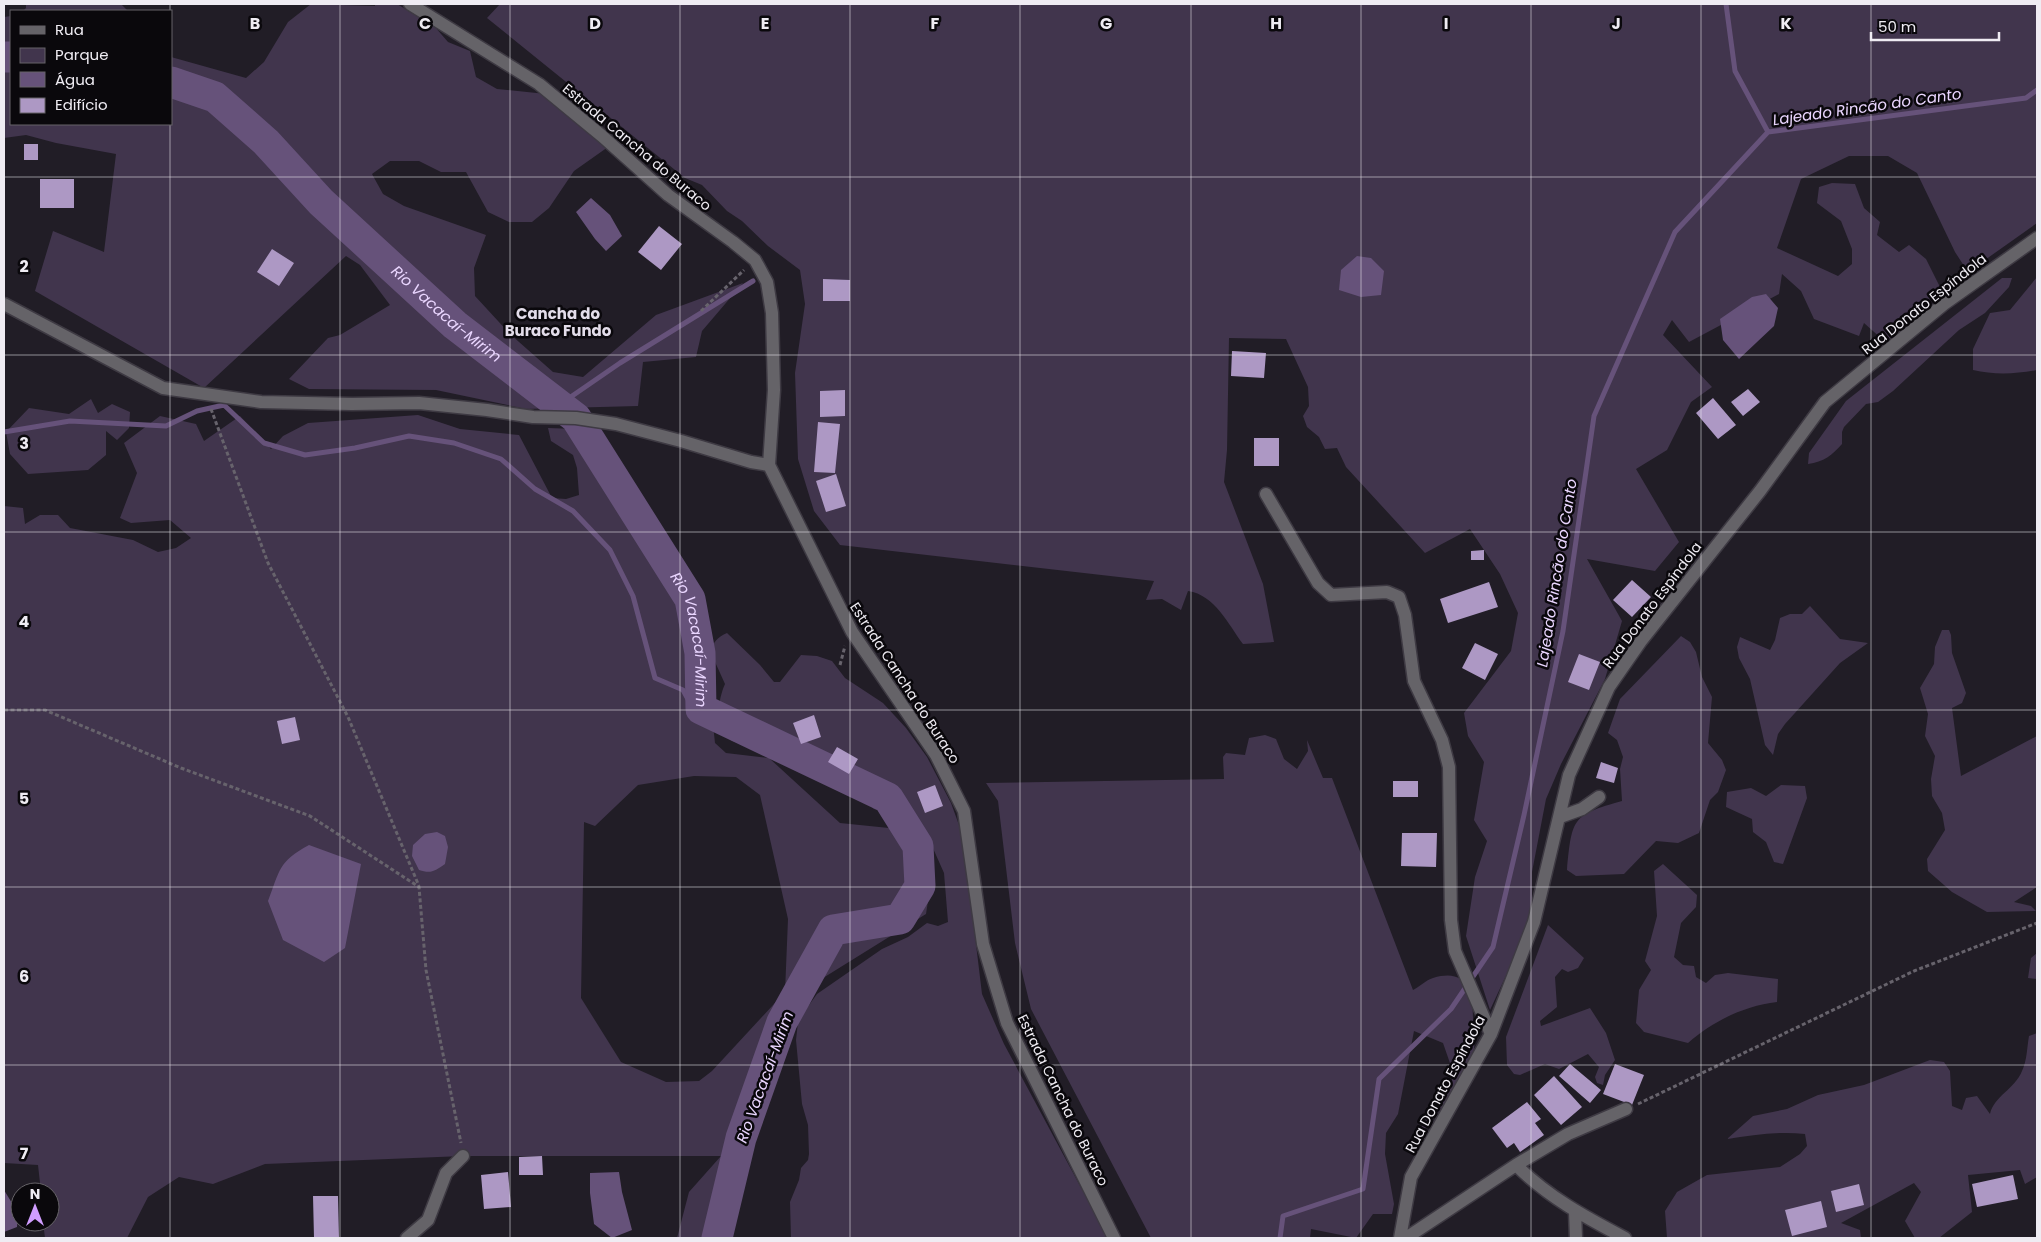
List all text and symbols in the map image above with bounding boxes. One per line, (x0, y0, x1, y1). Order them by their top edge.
legend (10, 10, 172, 125)
scale bar (1871, 10, 1998, 42)
text: B (250, 12, 260, 35)
text: C (419, 12, 431, 35)
text: D (589, 12, 601, 35)
text: E (761, 12, 769, 35)
text: F (931, 12, 940, 35)
text: G (1100, 12, 1112, 35)
text: H (1270, 12, 1282, 35)
text: I (1444, 12, 1448, 35)
text: J (1611, 12, 1621, 35)
text: K (1780, 12, 1792, 35)
text: 50 m (1878, 16, 1916, 37)
text: Rua (55, 19, 84, 40)
text: Parque (55, 44, 108, 65)
text: Água (55, 69, 95, 90)
street label: Estrada Cancha do Buraco (558, 79, 716, 215)
water label: Lajeado Rincão do Canto (1771, 83, 1963, 130)
text: Edifício (55, 94, 108, 115)
street label: Rua Donato Espíndola (1857, 249, 1991, 359)
text: 2 (19, 255, 29, 278)
water label: Rio Vacacaí-Mirim (387, 261, 506, 367)
district label: Cancha do Buraco Fundo (505, 303, 612, 341)
text: 3 (19, 432, 29, 455)
water label: Lajeado Rincão do Canto (1531, 477, 1582, 669)
street label: Rua Donato Espíndola (1598, 538, 1706, 672)
water label: Rio Vacacaí-Mirim (666, 568, 712, 707)
street label: Estrada Cancha do Buraco (845, 598, 965, 768)
text: 4 (19, 610, 30, 633)
text: 5 (19, 787, 29, 810)
text: 6 (19, 965, 29, 988)
water label: Rio Vacacaí-Mirim (731, 1008, 798, 1146)
street label: Estrada Cancha do Buraco (1013, 1011, 1113, 1189)
street label: Rua Donato Espíndola (1400, 1012, 1490, 1156)
text: 7 (20, 1142, 29, 1165)
north arrow (10, 1182, 60, 1232)
text: N (30, 1184, 40, 1204)

